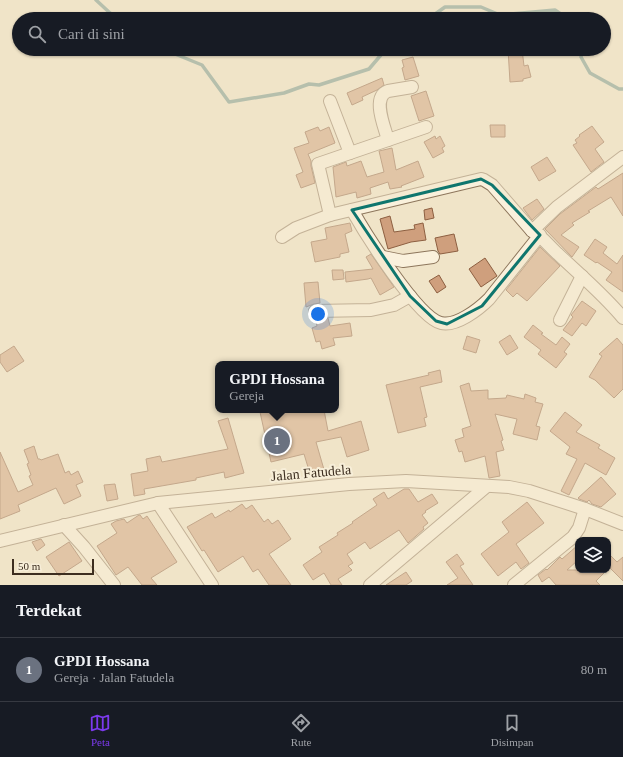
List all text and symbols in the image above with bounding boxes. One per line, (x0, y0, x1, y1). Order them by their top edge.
search box (12, 12, 611, 56)
icon: search (26, 23, 48, 45)
text: Cari di sini (58, 26, 125, 42)
your location (308, 304, 328, 324)
popup (215, 361, 339, 413)
text: GPDI Hossana (229, 371, 325, 387)
text: Gereja (229, 388, 264, 403)
pin: 1 (264, 426, 290, 456)
street label: Jalan Fatudela (270, 462, 353, 484)
map controls (575, 537, 611, 573)
button: layers (575, 537, 611, 573)
scale bar (12, 557, 94, 576)
text: 50 m (18, 560, 40, 572)
text: Terdekat (16, 601, 82, 620)
text: GPDI Hossana (54, 653, 149, 669)
text: 1 (26, 662, 32, 677)
text: 80 m (581, 662, 607, 677)
text: Gereja · Jalan Fatudela (54, 670, 174, 685)
tab: Peta (89, 712, 111, 748)
tab: Rute (290, 712, 312, 748)
tab: Disimpan (491, 712, 534, 748)

